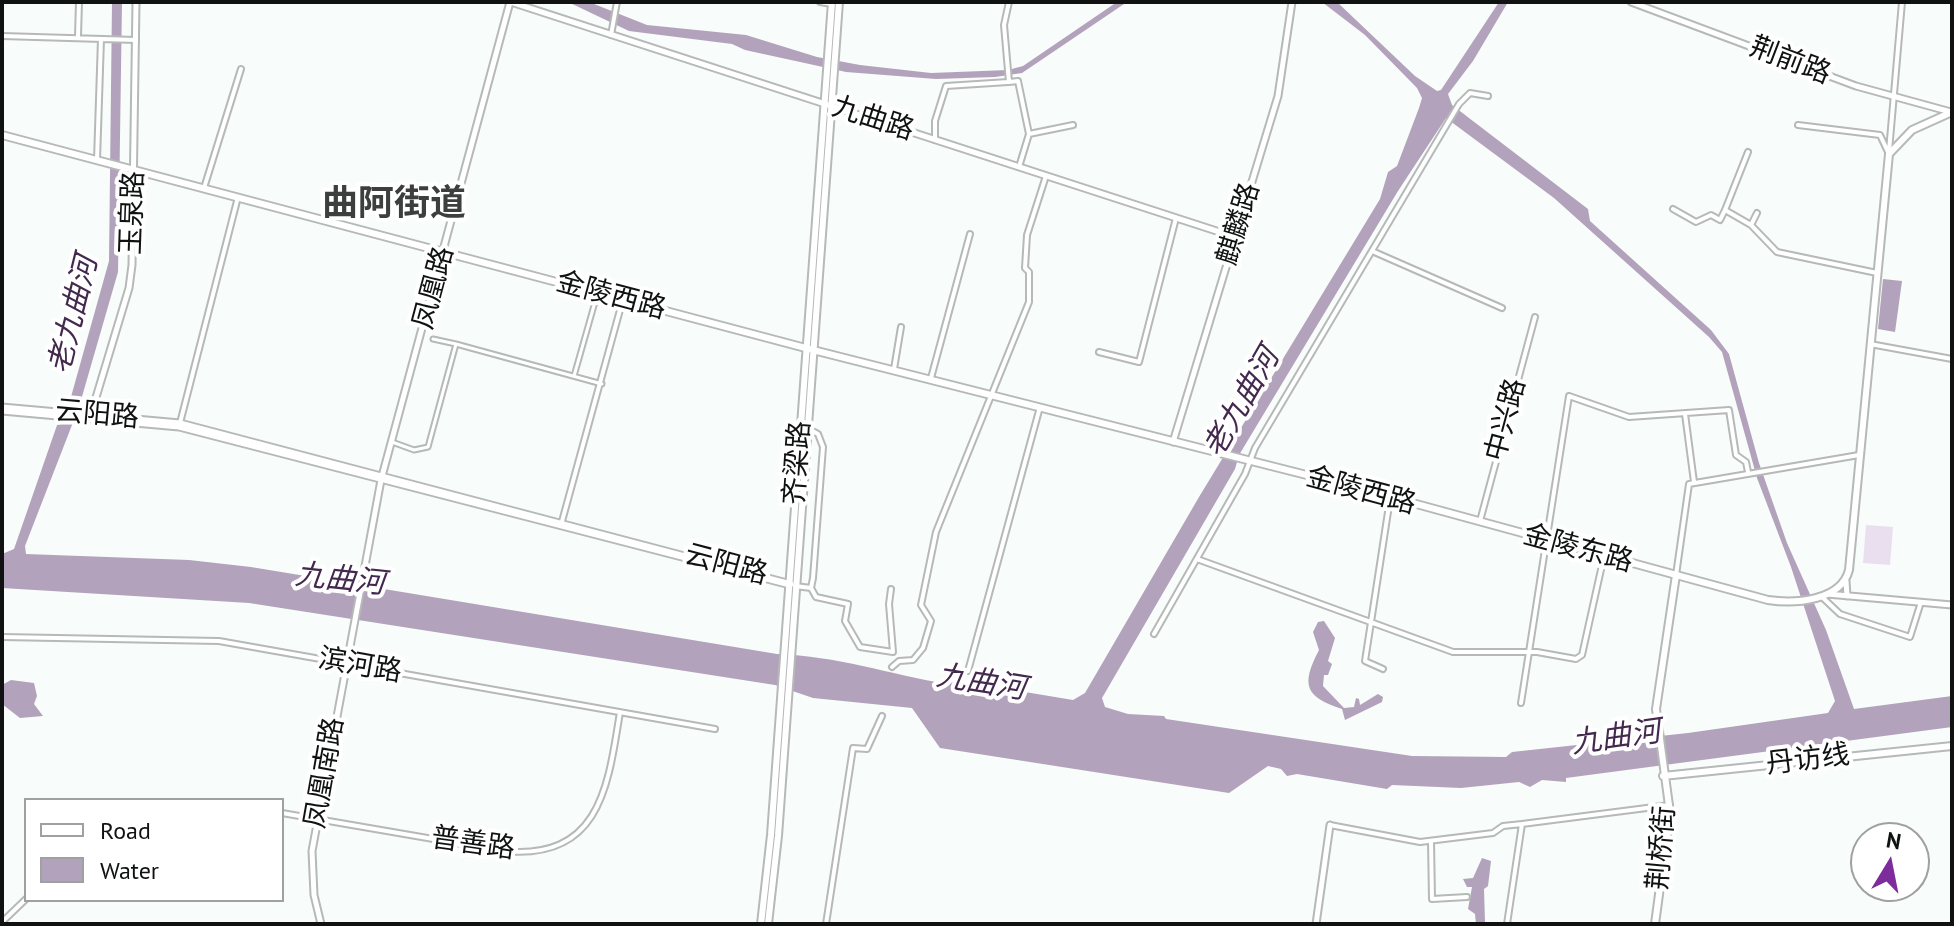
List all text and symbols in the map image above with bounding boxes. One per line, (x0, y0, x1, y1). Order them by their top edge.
street label: 荆前路 (1745, 30, 1835, 92)
street label: 九曲路 (828, 90, 918, 148)
street label: 玉泉路 (115, 170, 151, 256)
street label: 麒麟路 (1211, 179, 1267, 269)
district label: 曲阿街道 (322, 183, 466, 227)
street label: 凤凰路 (407, 243, 461, 333)
water label: 老九曲河 (42, 252, 106, 378)
street label: 金陵西路 (553, 265, 669, 327)
water label: 老九曲河 (1196, 342, 1288, 464)
street label: 中兴路 (1479, 375, 1533, 465)
street label: 云阳路 (54, 395, 140, 435)
street label: 齐梁路 (778, 420, 818, 506)
street label: 金陵西路 (1303, 460, 1419, 522)
street label: 金陵东路 (1520, 518, 1636, 580)
street label: 云阳路 (681, 538, 771, 592)
water label: 九曲河 (293, 557, 387, 603)
street label: 滨河路 (316, 642, 404, 690)
water label: 九曲河 (934, 658, 1028, 708)
water label: 九曲河 (1569, 714, 1663, 762)
street label: 凤凰南路 (299, 715, 351, 831)
street label: 丹访线 (1764, 738, 1852, 782)
legend (24, 798, 284, 902)
street label: 荆桥街 (1642, 805, 1682, 891)
text: Road (100, 815, 151, 846)
street label: 普善路 (429, 822, 517, 866)
north arrow (1850, 822, 1930, 902)
text: N (1884, 825, 1903, 855)
text: Water (100, 855, 159, 886)

